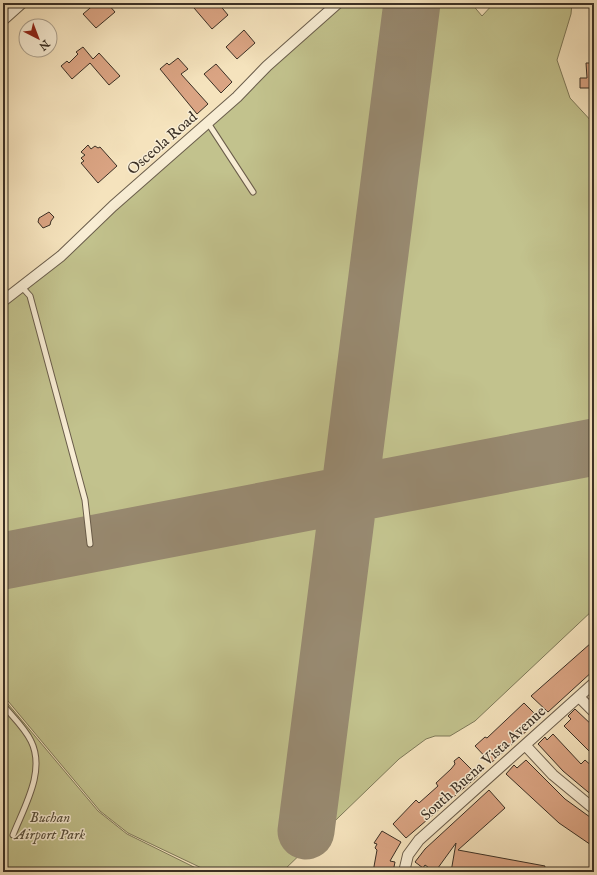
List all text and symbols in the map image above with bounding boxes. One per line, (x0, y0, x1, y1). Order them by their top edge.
north arrow (18, 18, 58, 58)
text: N (35, 36, 53, 53)
street label: Osceola Road (123, 107, 202, 179)
street label: South Buena Vista Avenue (417, 702, 550, 825)
park label: Buchan Airport Park (13, 808, 85, 844)

